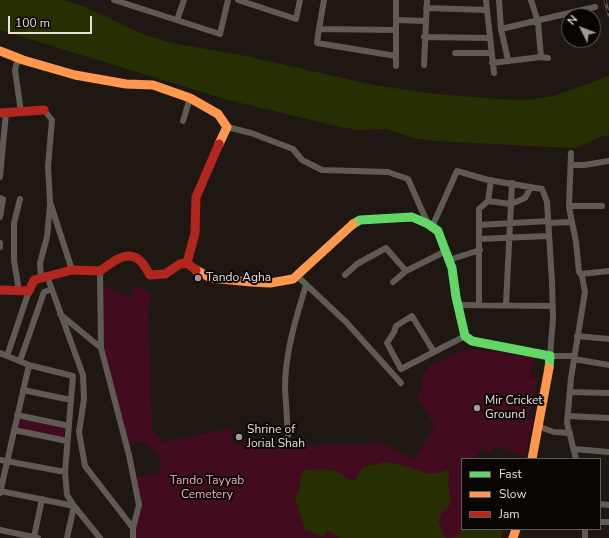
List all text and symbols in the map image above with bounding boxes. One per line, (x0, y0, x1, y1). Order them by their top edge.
scale bar (10, 8, 94, 34)
north arrow (561, 8, 601, 48)
text: N (564, 12, 581, 28)
text: 100 m (15, 15, 50, 31)
place label: Tando Agha (206, 271, 271, 285)
marker: Tando Agha (193, 273, 203, 283)
place label: Mir Cricket Ground (485, 394, 543, 422)
marker: Mir Cricket Ground (472, 403, 482, 413)
place label: Shrine of Jorial Shah (247, 423, 305, 451)
marker: Shrine of Jorial Shah (234, 432, 244, 442)
legend (461, 458, 601, 530)
text: Fast (499, 466, 522, 482)
park label: Tando Tayyab Cemetery (170, 474, 244, 502)
text: Slow (499, 486, 527, 502)
text: Jam (499, 506, 520, 522)

